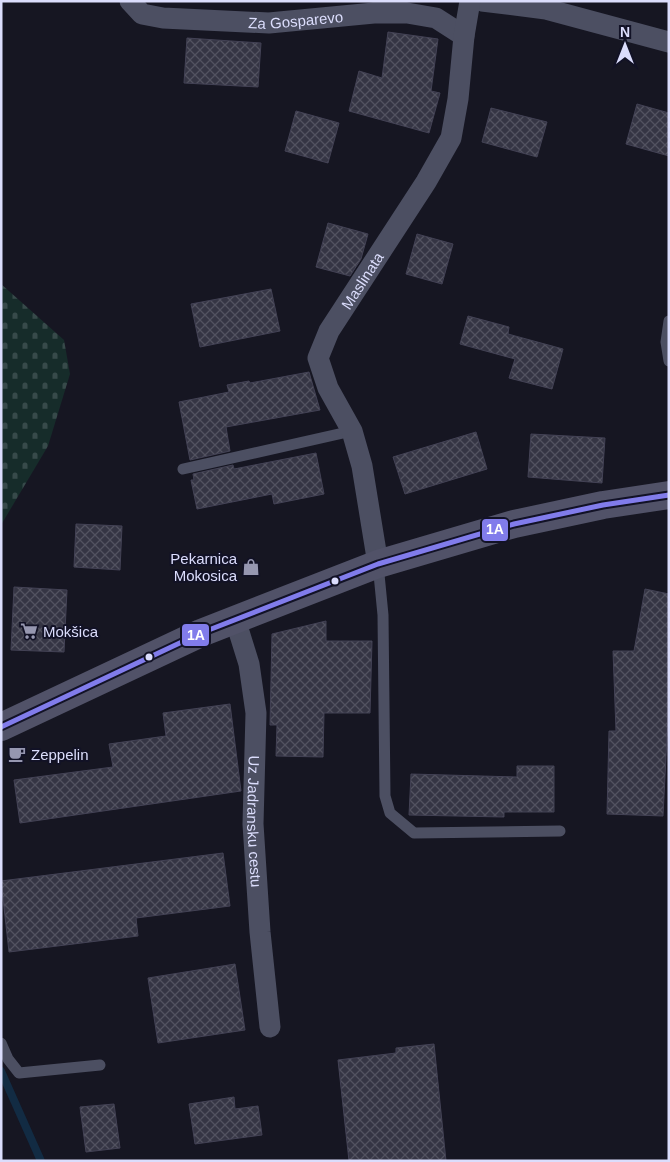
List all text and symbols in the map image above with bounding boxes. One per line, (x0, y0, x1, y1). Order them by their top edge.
street label: Za Gosparevo (248, 7, 344, 32)
north arrow (600, 20, 650, 70)
text: N (620, 24, 630, 40)
street label: Maslinata (337, 248, 387, 312)
line badge: 1A (481, 518, 509, 542)
text: 1A (486, 521, 504, 537)
place label: Pekarnica Mokosica (170, 550, 238, 584)
shop icon: Pekarnica Mokosica (241, 557, 261, 577)
unlabelled marker (330, 576, 340, 586)
supermarket icon: Mokšica (19, 621, 39, 641)
place label: Mokšica (43, 623, 99, 640)
line badge: 1A (181, 623, 210, 647)
text: 1A (187, 627, 205, 643)
unlabelled marker (144, 652, 154, 662)
cafe icon: Zeppelin (7, 744, 27, 764)
place label: Zeppelin (31, 746, 89, 763)
street label: Uz Jadransku cestu (245, 755, 266, 888)

